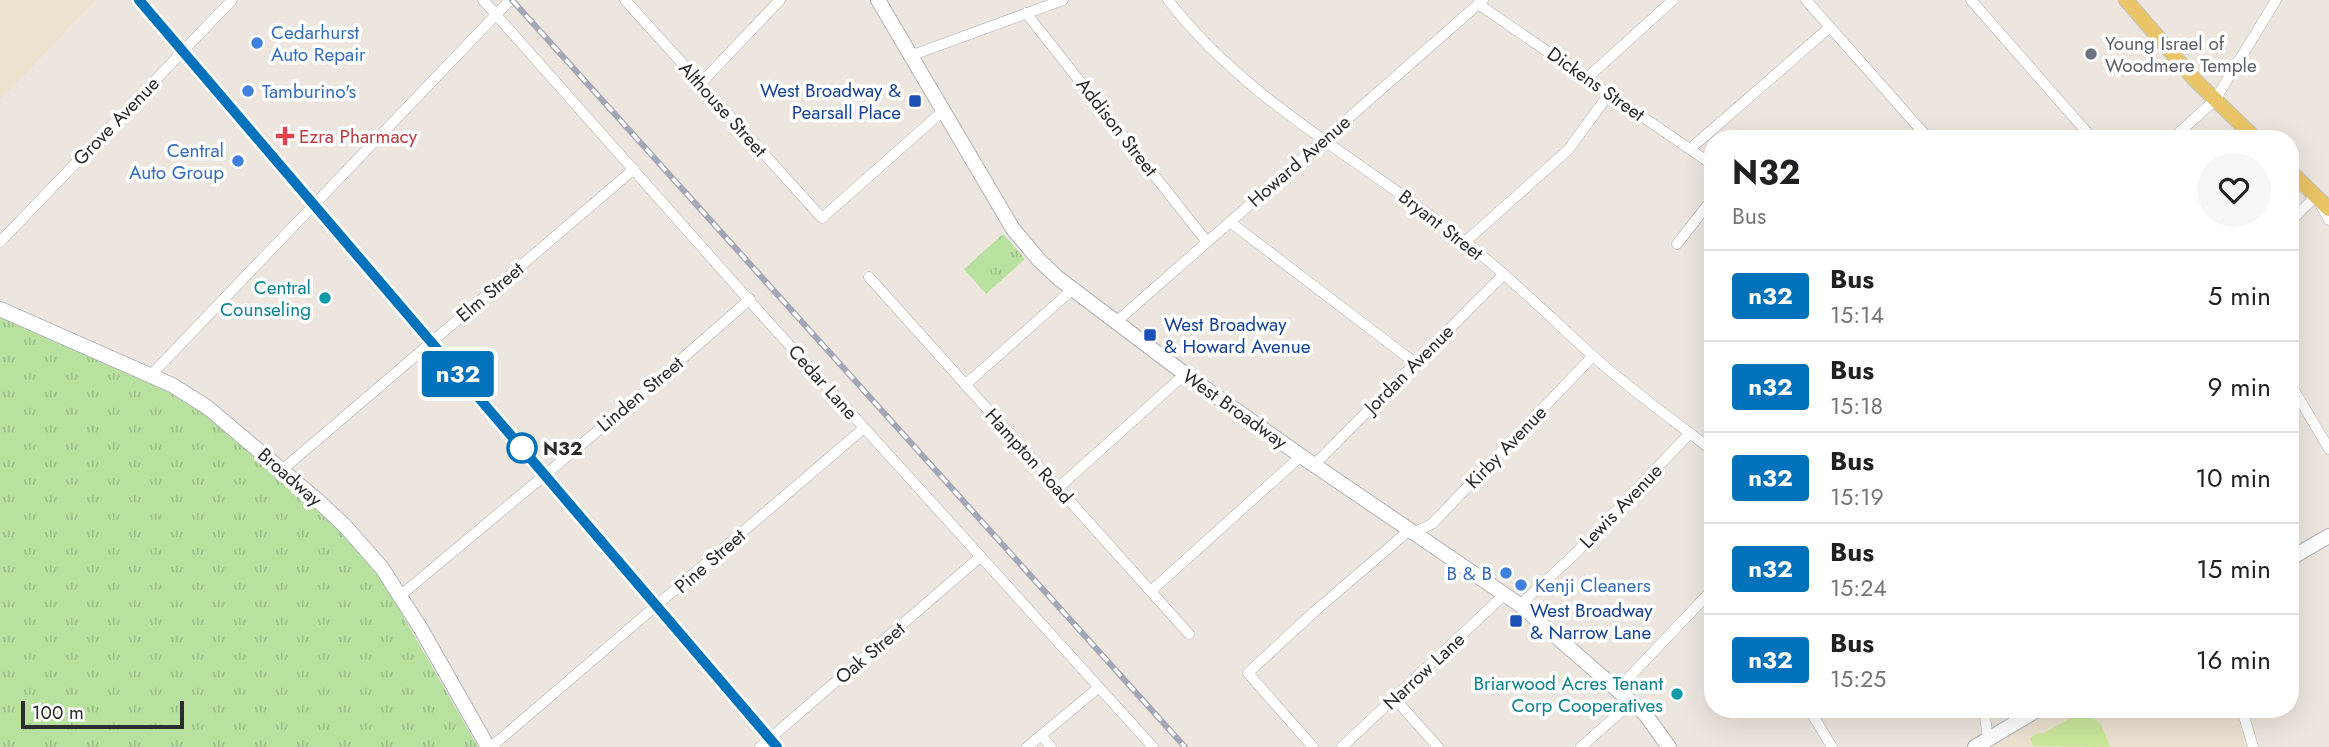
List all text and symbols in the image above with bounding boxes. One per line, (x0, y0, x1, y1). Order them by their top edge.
place label: Cedarhurst Auto Repair (271, 19, 366, 68)
place label: Young Israel of Woodmere Temple (2105, 30, 2257, 79)
marker: Cedarhurst Auto Repair (249, 35, 265, 51)
street label: Dickens Street (1542, 40, 1651, 128)
marker: Young Israel of Woodmere Temple (2083, 46, 2099, 62)
street label: Althouse Street (673, 55, 774, 163)
street label: Grove Avenue (67, 71, 165, 171)
street label: Addison Street (1070, 72, 1164, 182)
place label: West Broadway & Pearsall Place (760, 77, 901, 126)
place label: Tamburino's (262, 78, 356, 105)
marker: Tamburino's (240, 83, 256, 99)
marker: West Broadway & Pearsall Place (907, 93, 923, 109)
street label: Howard Avenue (1242, 109, 1356, 213)
place label: Ezra Pharmacy (299, 123, 418, 150)
marker: Ezra Pharmacy (277, 128, 293, 144)
place label: Central Auto Group (129, 137, 224, 186)
text: N32 (1732, 149, 1800, 196)
marker: Central Auto Group (230, 153, 246, 169)
button: heart (2197, 153, 2271, 227)
street label: Bryant Street (1393, 183, 1489, 267)
text: Bus (1732, 199, 1766, 233)
street label: Elm Street (450, 255, 530, 328)
text: Bus (1830, 260, 1874, 298)
place label: Central Counseling (220, 274, 311, 323)
text: 5 min (2208, 277, 2271, 315)
text: n32 (1748, 278, 1793, 313)
marker: Central Counseling (317, 290, 333, 306)
text: 15:14 (1830, 298, 1884, 332)
place label: West Broadway & Howard Avenue (1164, 311, 1311, 360)
street label: Jordan Avenue (1356, 318, 1460, 422)
marker: West Broadway & Howard Avenue (1142, 327, 1158, 343)
street label: Cedar Lane (782, 339, 864, 426)
street label: Linden Street (591, 350, 689, 438)
line badge: n32 (418, 351, 498, 397)
text: Bus (1830, 351, 1874, 389)
text: n32 (436, 356, 480, 391)
street label: West Broadway (1177, 363, 1293, 456)
text: 9 min (2208, 368, 2271, 406)
text: n32 (1748, 369, 1793, 404)
text: 15:18 (1830, 389, 1883, 423)
street label: Kirby Avenue (1459, 399, 1553, 494)
street label: Hampton Road (979, 402, 1079, 510)
marker: N32 (507, 433, 537, 463)
place label: N32 (543, 435, 582, 462)
street label: Broadway (252, 441, 329, 513)
text: Bus (1830, 442, 1874, 480)
street label: Lewis Avenue (1574, 457, 1669, 554)
text: 10 min (2195, 459, 2271, 497)
text: n32 (1748, 460, 1793, 495)
text: 15:19 (1830, 480, 1884, 514)
street label: Pine Street (669, 522, 752, 599)
text: Bus (1830, 533, 1874, 571)
text: 15 min (2196, 550, 2271, 588)
text: n32 (1748, 551, 1793, 586)
place label: B & B (1447, 560, 1492, 587)
marker: B & B (1498, 565, 1514, 581)
text: 15:24 (1830, 571, 1887, 605)
place label: Kenji Cleaners (1535, 572, 1651, 599)
marker: Kenji Cleaners (1513, 577, 1529, 593)
place label: West Broadway & Narrow Lane (1530, 597, 1653, 646)
marker: West Broadway & Narrow Lane (1508, 613, 1524, 629)
street label: Oak Street (829, 616, 911, 690)
text: Bus (1830, 624, 1874, 662)
street label: Narrow Lane (1377, 626, 1471, 716)
text: 16 min (2196, 641, 2271, 679)
text: n32 (1748, 642, 1793, 677)
text: 15:25 (1830, 662, 1886, 696)
place label: Briarwood Acres Tenant Corp Cooperatives (1473, 670, 1663, 719)
marker: Briarwood Acres Tenant Corp Cooperatives (1669, 686, 1685, 702)
scale bar (21, 698, 184, 730)
text: 100 m (32, 699, 84, 726)

